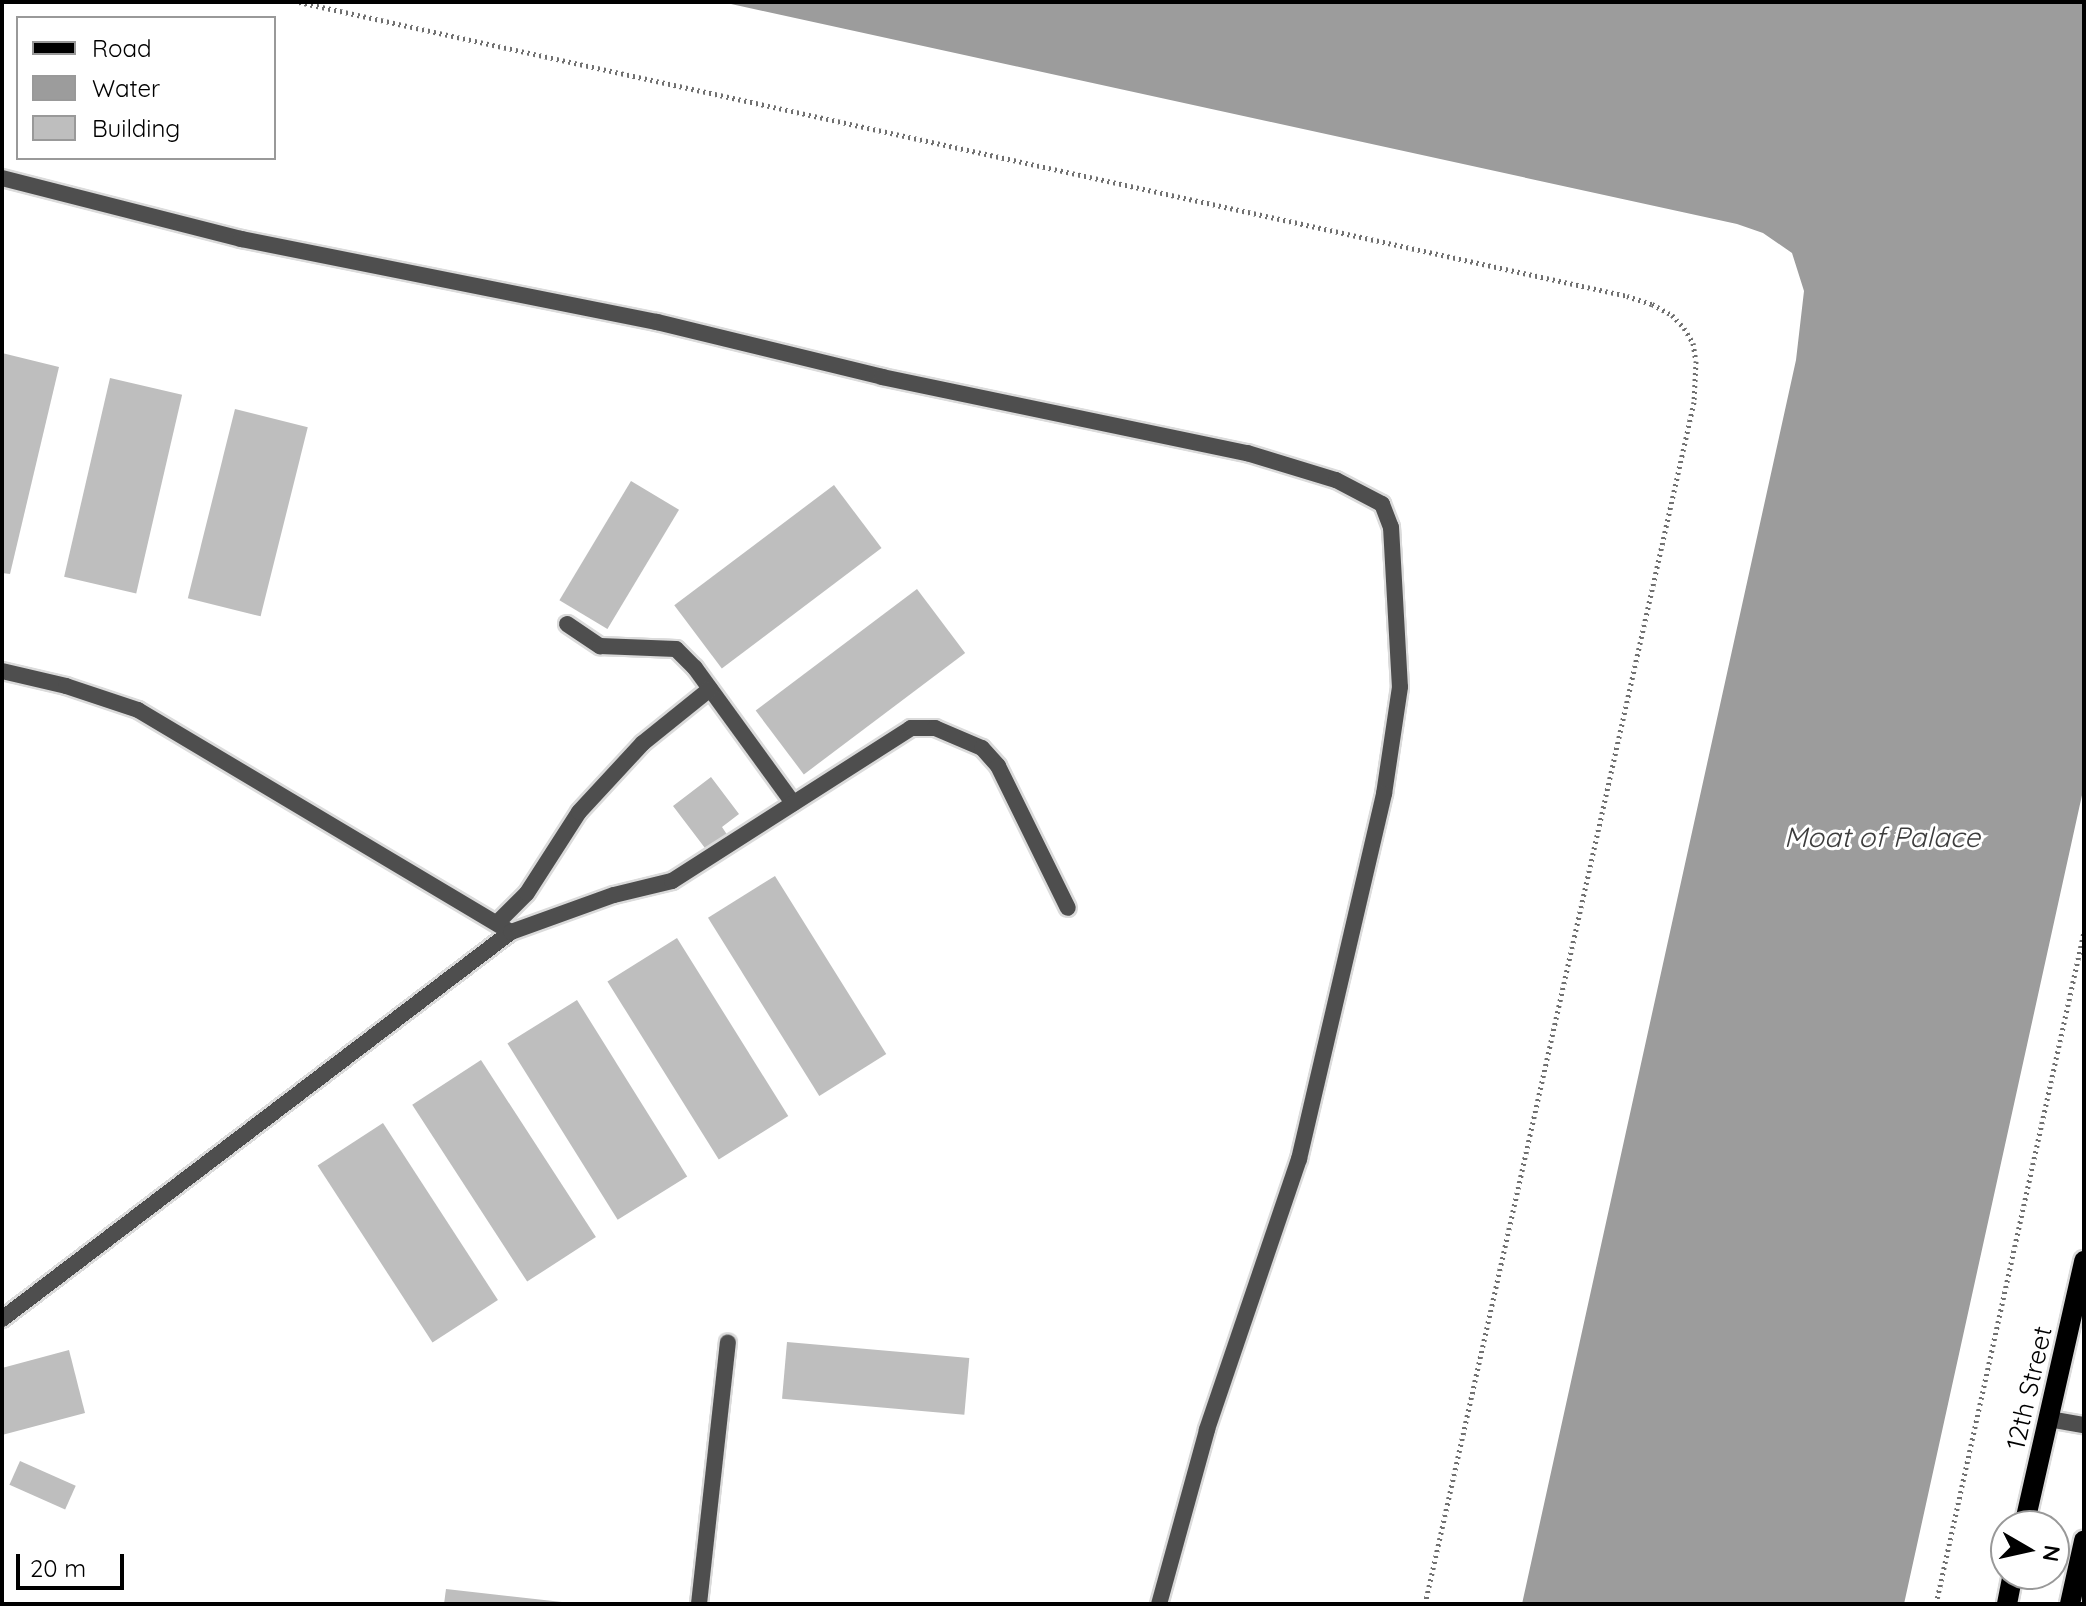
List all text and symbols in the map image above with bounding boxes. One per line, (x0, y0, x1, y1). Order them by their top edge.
legend (16, 16, 276, 160)
text: Road (92, 33, 152, 63)
text: Water (92, 73, 160, 103)
text: Building (92, 113, 180, 143)
water label: Moat of Palace (1784, 820, 1980, 854)
street label: 12th Street (2000, 1323, 2058, 1453)
north arrow (1990, 1510, 2070, 1590)
scale bar (20, 1538, 128, 1588)
text: N (2037, 1543, 2067, 1564)
text: 20 m (30, 1553, 86, 1583)

